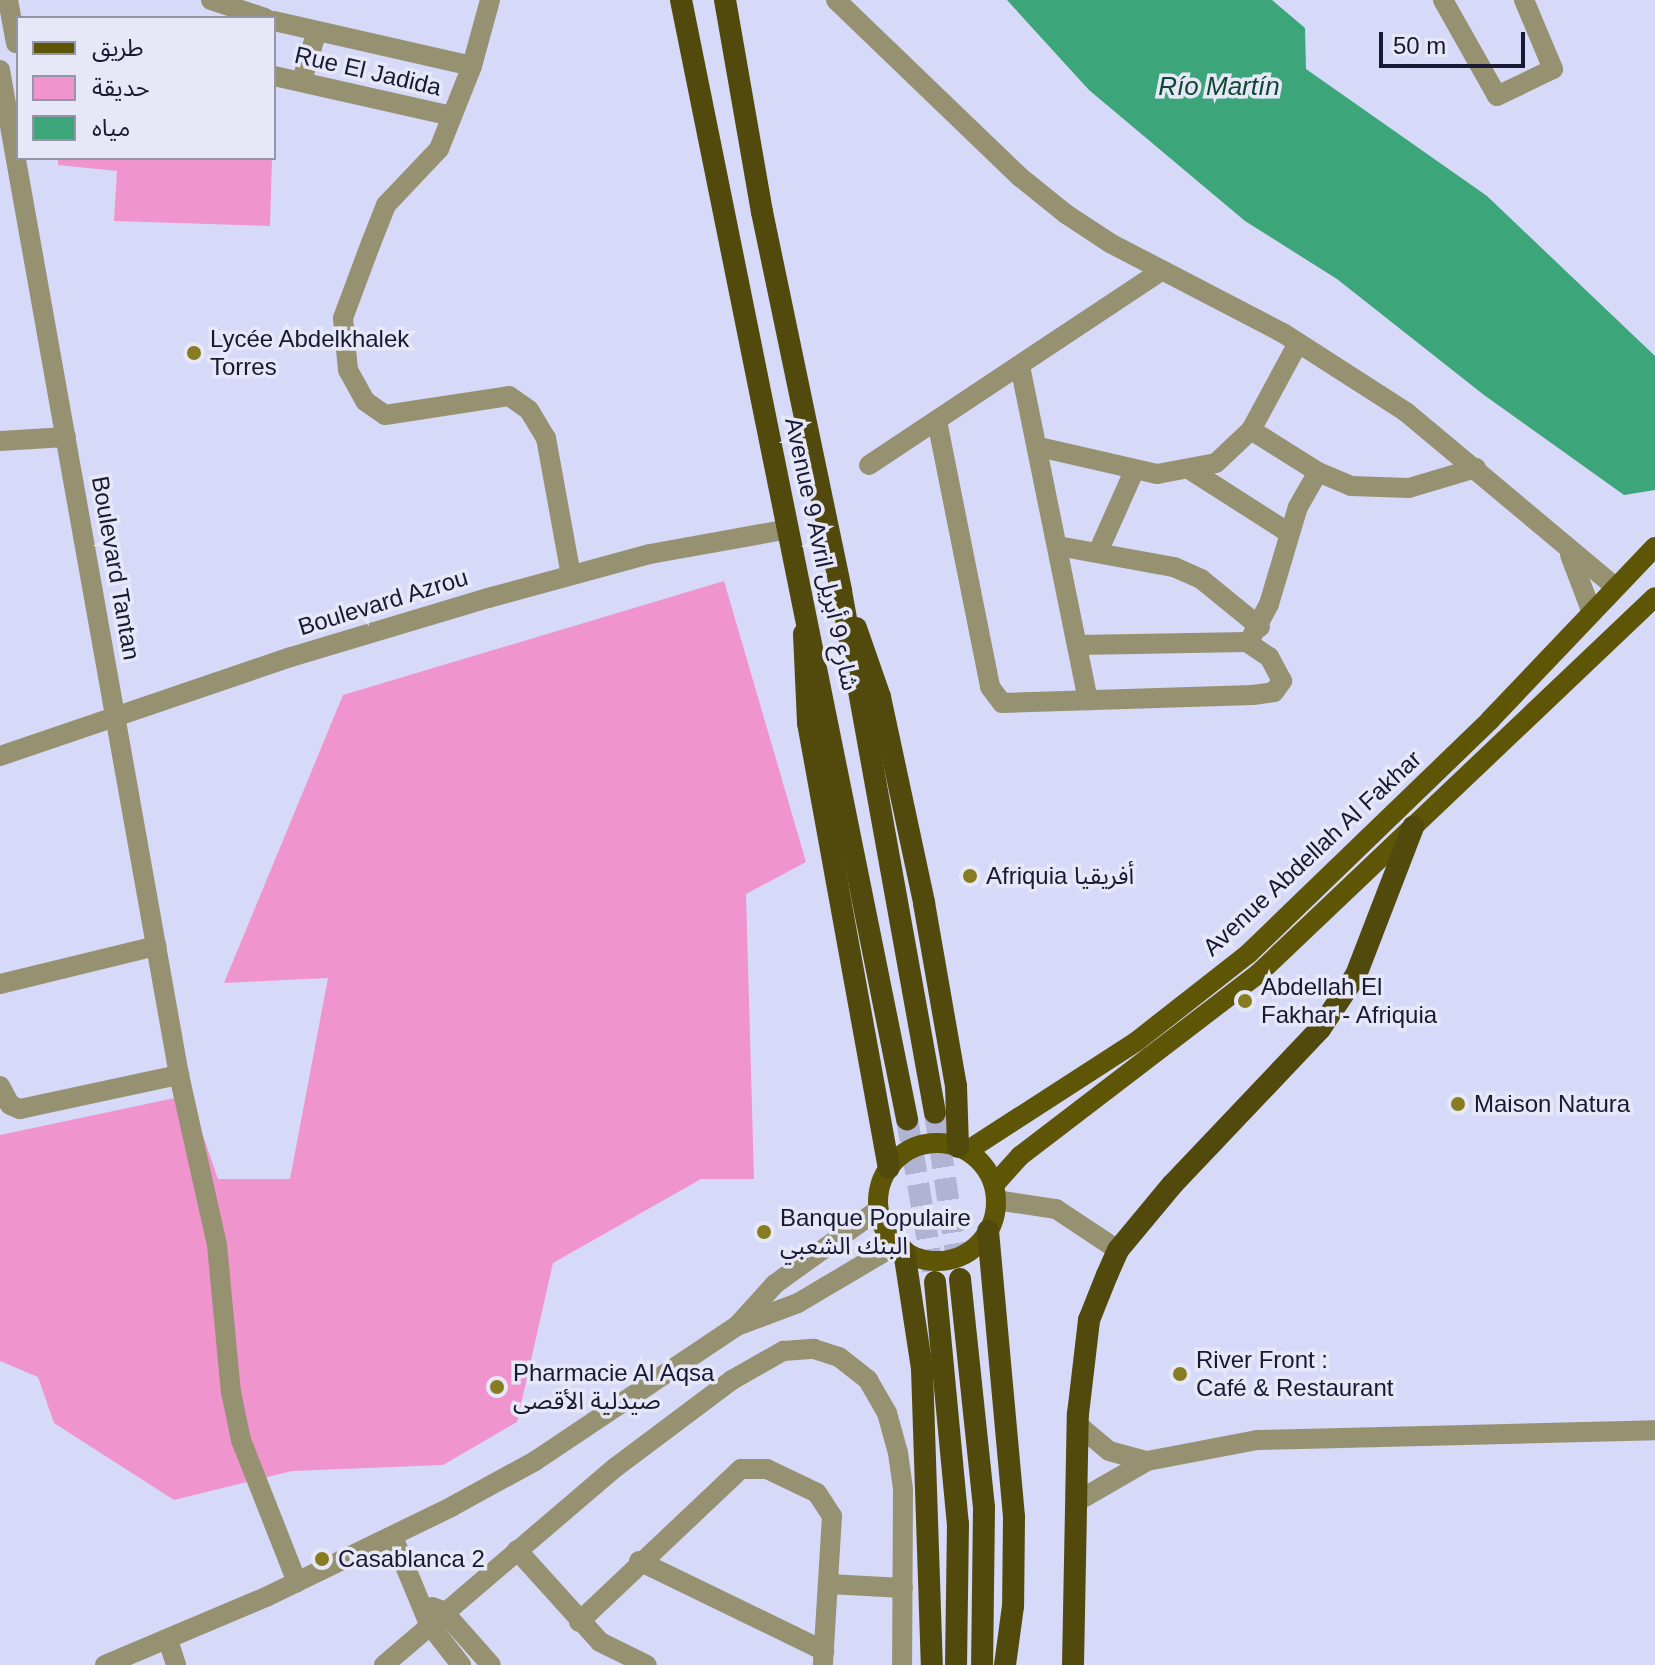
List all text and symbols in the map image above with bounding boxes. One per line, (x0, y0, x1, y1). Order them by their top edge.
legend (16, 16, 276, 160)
scale bar (1383, 16, 1529, 66)
text: 50 m (1393, 32, 1446, 59)
text: طريق (92, 34, 144, 61)
street label: Rue El Jadida (292, 40, 444, 102)
water label: Río Martín (1158, 71, 1280, 103)
text: حديقة (92, 74, 150, 101)
text: مياه (92, 114, 130, 141)
place label: Lycée Abdelkhalek Torres (210, 325, 411, 381)
marker: Lycée Abdelkhalek Torres (185, 344, 203, 362)
street label: Avenue 9 Avril شارع 9 أبريل (779, 414, 865, 694)
street label: Boulevard Tantan (86, 474, 146, 662)
street label: Boulevard Azrou (294, 562, 472, 642)
street label: Avenue Abdellah Al Fakhar (1196, 743, 1428, 963)
place label: Afriquia أفريقيا (986, 862, 1134, 890)
marker: Afriquia أفريقيا (961, 867, 979, 885)
place label: Abdellah El Fakhar - Afriquia (1261, 973, 1438, 1029)
marker: Abdellah El Fakhar - Afriquia (1236, 992, 1254, 1010)
place label: Maison Natura (1474, 1090, 1630, 1118)
marker: Maison Natura (1449, 1095, 1467, 1113)
place label: Banque Populaire البنك الشعبي (780, 1204, 971, 1260)
marker: Banque Populaire البنك الشعبي (755, 1223, 773, 1241)
place label: River Front : Café & Restaurant (1196, 1346, 1393, 1402)
place label: Pharmacie Al Aqsa صيدلية الأقصى (513, 1359, 717, 1415)
marker: River Front : Café & Restaurant (1171, 1365, 1189, 1383)
marker: Pharmacie Al Aqsa صيدلية الأقصى (488, 1378, 506, 1396)
place label: Casablanca 2 (338, 1545, 485, 1573)
marker: Casablanca 2 (313, 1550, 331, 1568)

